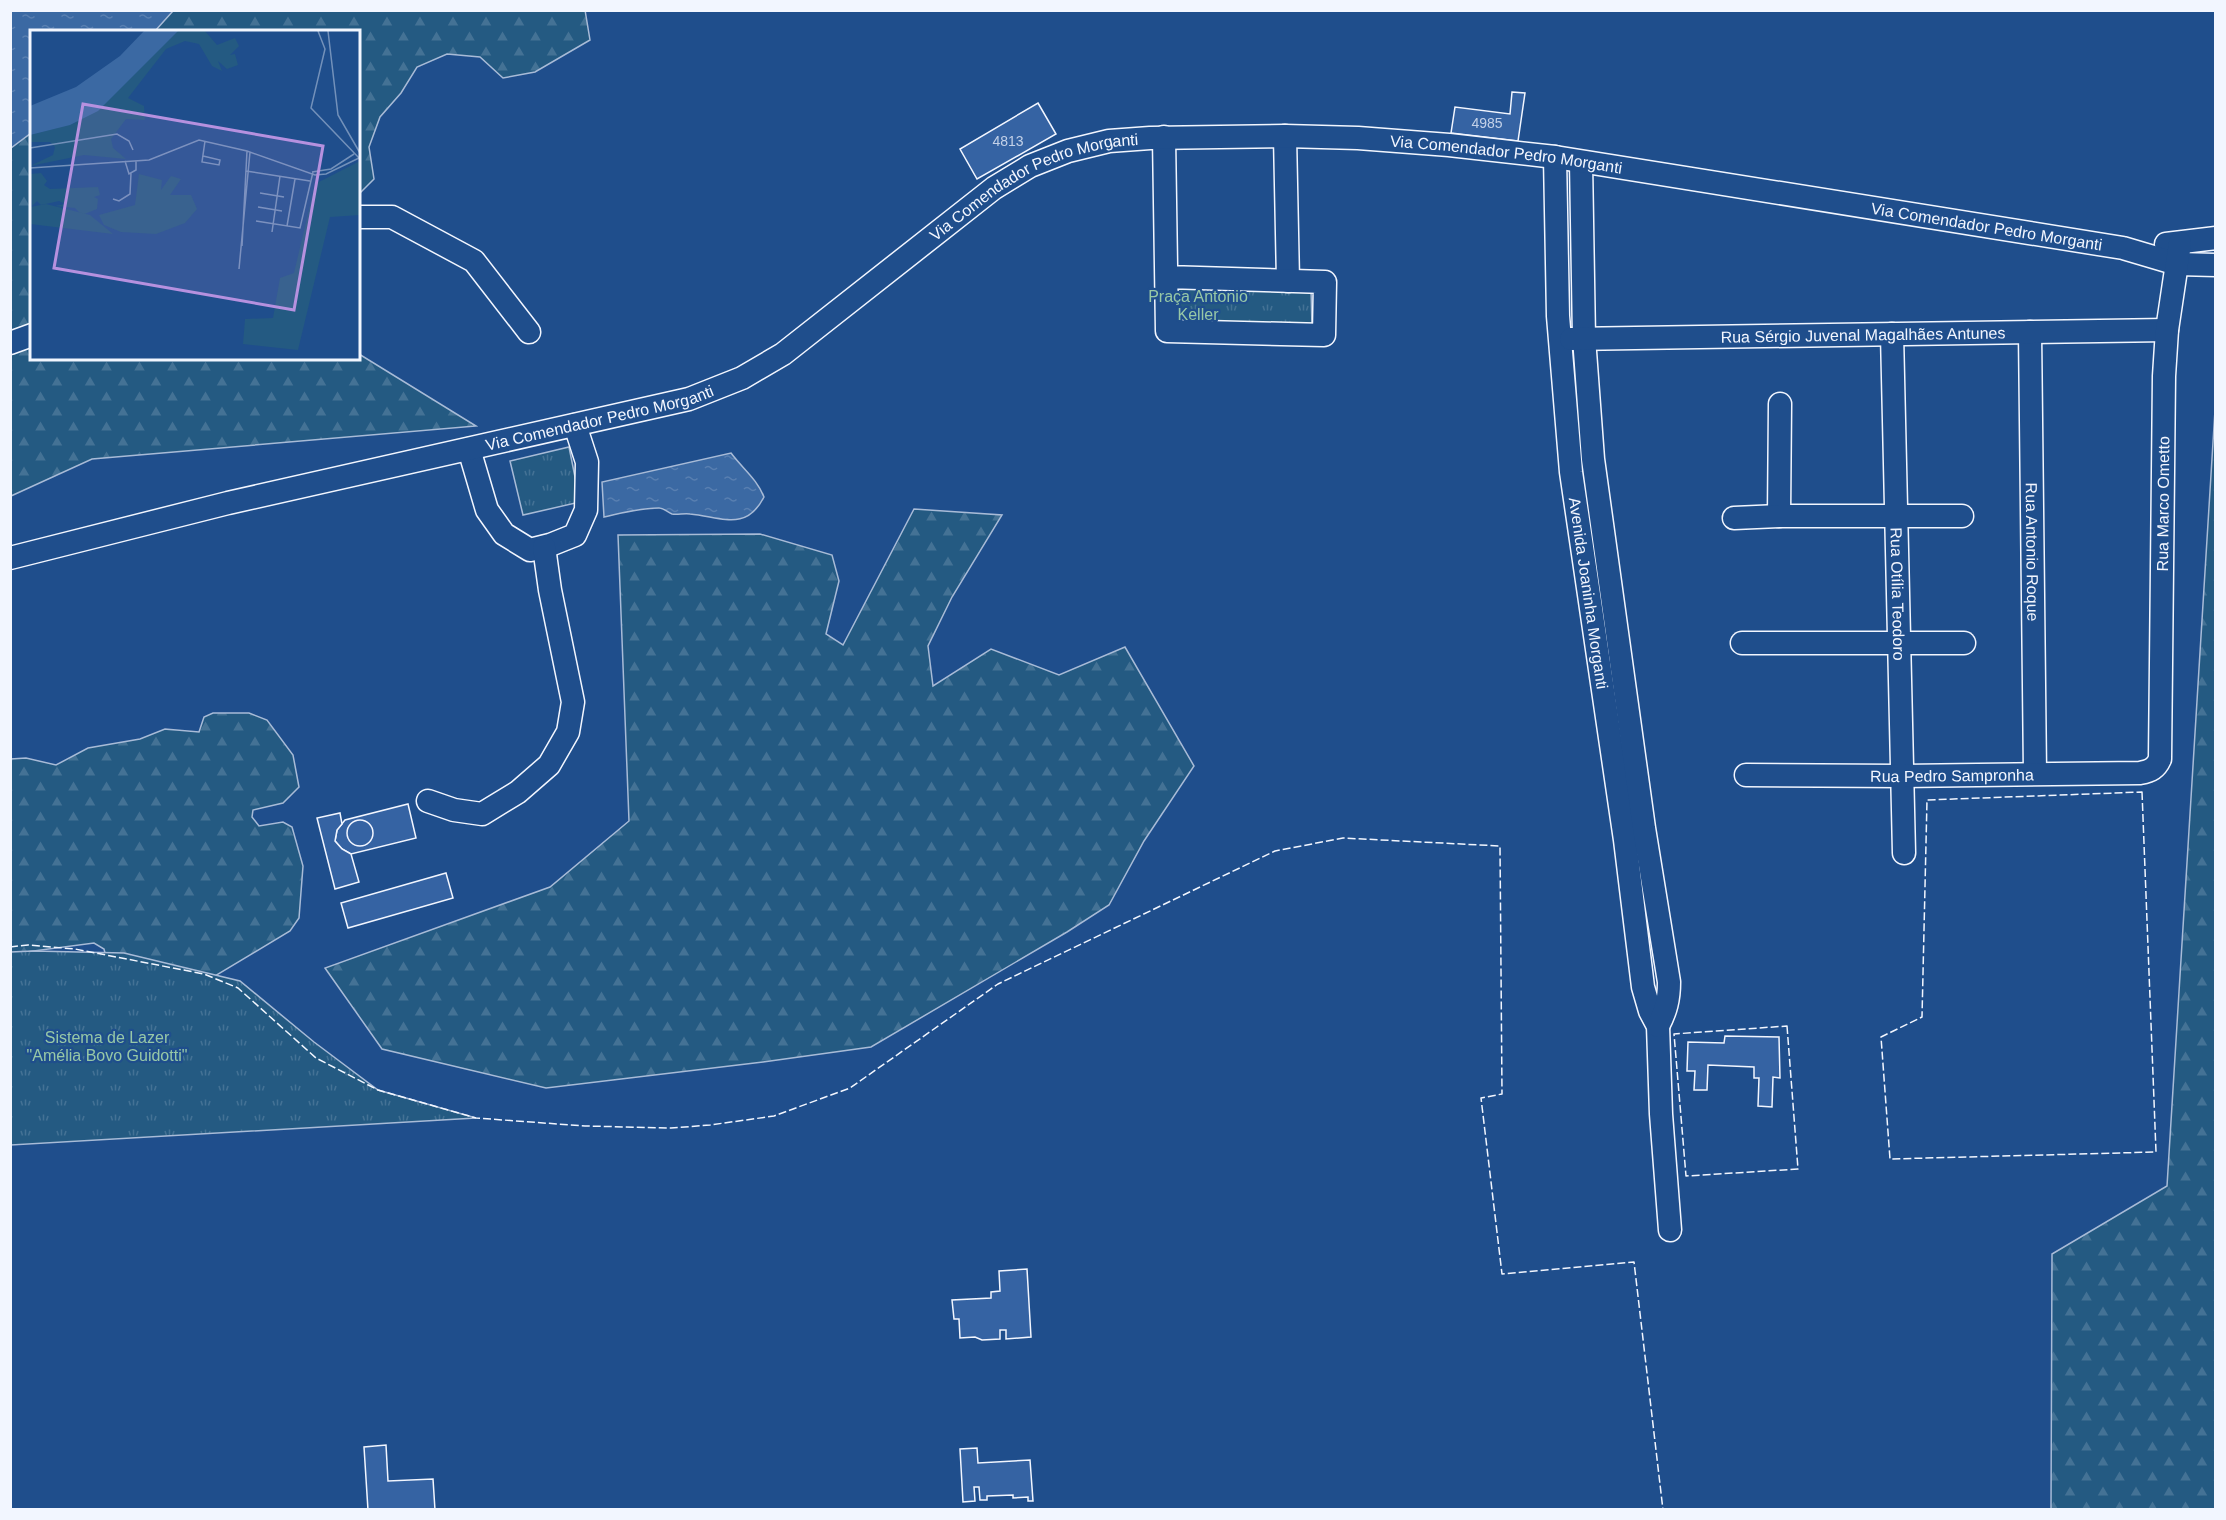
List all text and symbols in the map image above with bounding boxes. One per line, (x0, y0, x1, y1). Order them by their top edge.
inset map (30, 30, 360, 360)
house number: 4985 (1471, 115, 1503, 131)
street label: Via Comendador Pedro Morganti (927, 131, 1139, 244)
house number: 4813 (992, 133, 1024, 149)
street label: Via Comendador Pedro Morganti (1390, 133, 1624, 177)
street label: Via Comendador Pedro Morganti (1870, 200, 2103, 254)
park label: Praça Antonio Keller (1148, 288, 1248, 323)
street label: Rua Sérgio Juvenal Magalhães Antunes (1720, 324, 2006, 346)
street label: Via Comendador Pedro Morganti (484, 382, 716, 454)
street label: Rua Marco Ometto (2154, 436, 2172, 571)
street label: Rua Antonio Roque (2023, 482, 2041, 622)
street label: Avenida Joaninha Morganti (1566, 496, 1611, 690)
street label: Rua Otília Teodoro (1887, 527, 1908, 661)
street label: Rua Pedro Sampronha (1870, 766, 2034, 785)
park label: Sistema de Lazer "Amélia Bovo Guidotti" (27, 1029, 187, 1064)

